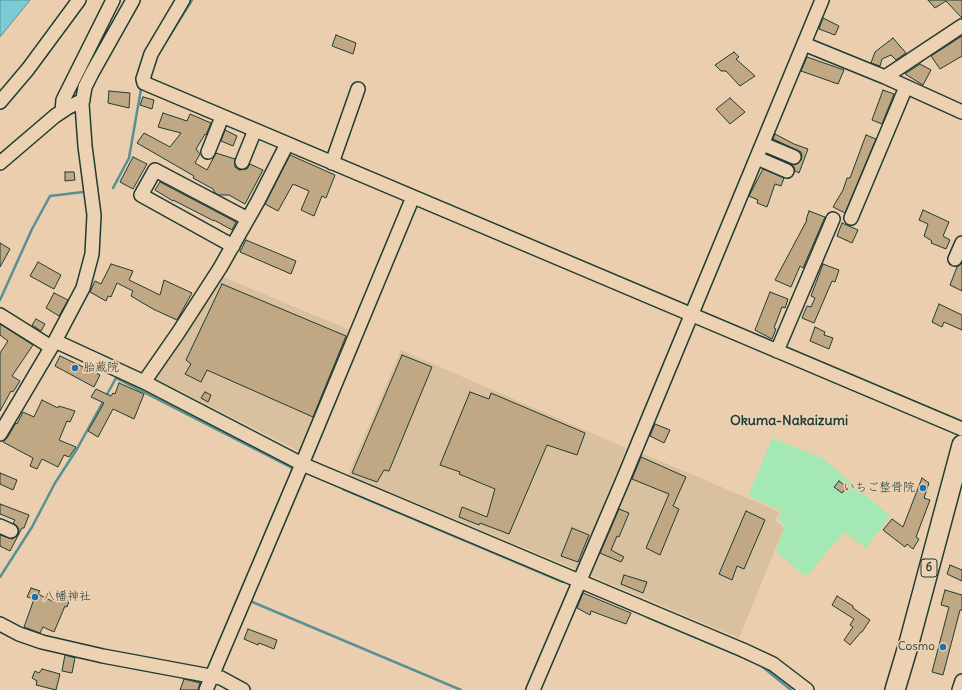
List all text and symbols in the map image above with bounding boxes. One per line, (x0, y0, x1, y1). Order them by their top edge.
place label: 胎蔵院 (83, 361, 119, 375)
marker: 胎蔵院 (70, 363, 80, 373)
district label: Okuma-Nakaizumi (730, 413, 848, 429)
place label: いちご整骨院 (843, 481, 915, 495)
marker: いちご整骨院 (918, 483, 928, 493)
road number: 6 (921, 559, 937, 577)
place label: 八幡神社 (43, 590, 91, 604)
marker: 八幡神社 (30, 592, 40, 602)
place label: Cosmo (898, 640, 935, 654)
marker: Cosmo (938, 642, 948, 652)

